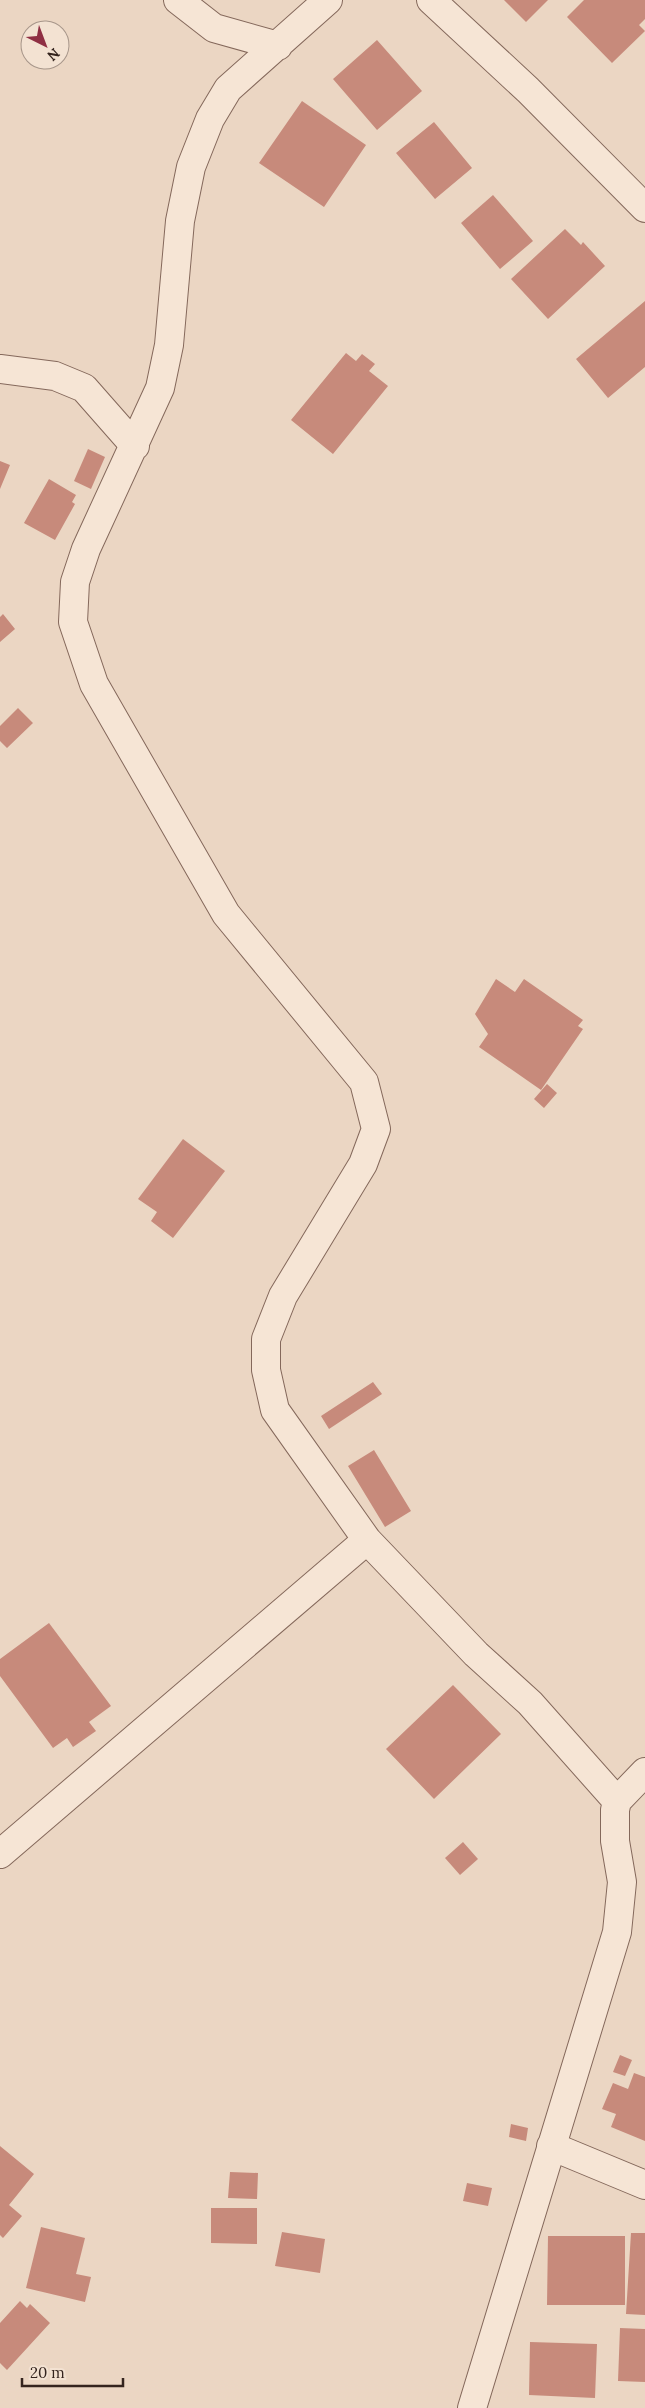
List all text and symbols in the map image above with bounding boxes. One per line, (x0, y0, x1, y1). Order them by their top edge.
north arrow (20, 20, 70, 70)
text: N (44, 44, 64, 65)
scale bar (22, 2356, 124, 2388)
text: 20 m (30, 2363, 65, 2382)

